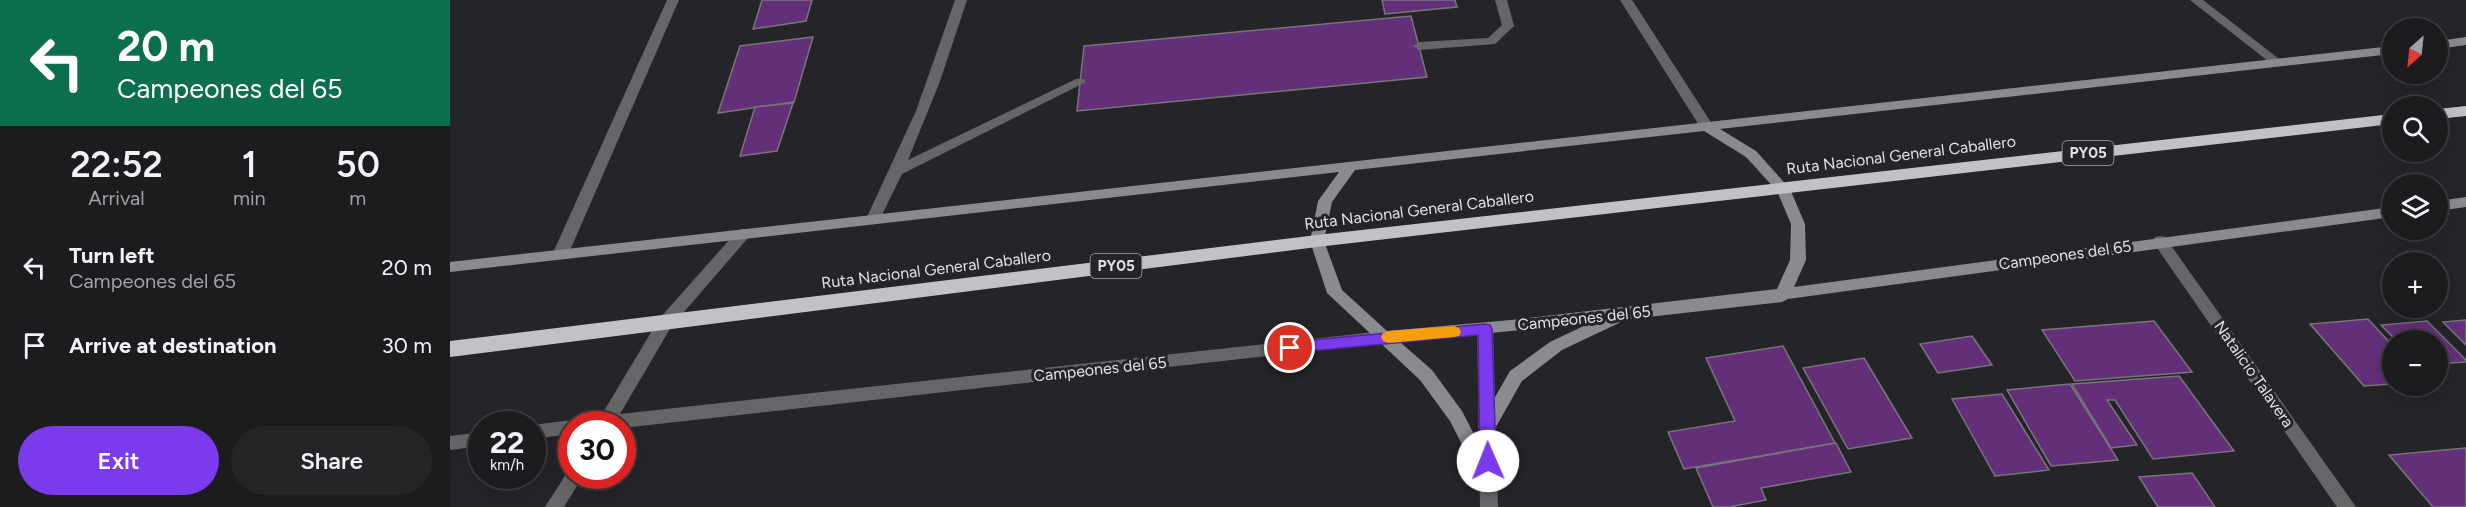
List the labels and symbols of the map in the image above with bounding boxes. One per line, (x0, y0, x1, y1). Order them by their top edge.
north arrow (2382, 18, 2448, 84)
street label: Ruta Nacional General Caballero (1785, 131, 2017, 179)
road number: PY05 (2062, 141, 2114, 165)
street label: Ruta Nacional General Caballero (1303, 186, 1535, 234)
street label: Campeones del 65 (1997, 236, 2133, 274)
street label: Ruta Nacional General Caballero (820, 245, 1052, 293)
road number: PY05 (1090, 254, 1142, 278)
street label: Campeones del 65 (1517, 302, 1651, 334)
street label: Natalicio Talavera (2210, 317, 2298, 431)
pin (1264, 322, 1315, 373)
street label: Campeones del 65 (1033, 353, 1167, 385)
speed limit sign: 30 (558, 411, 636, 489)
position arrow (1456, 429, 1520, 493)

